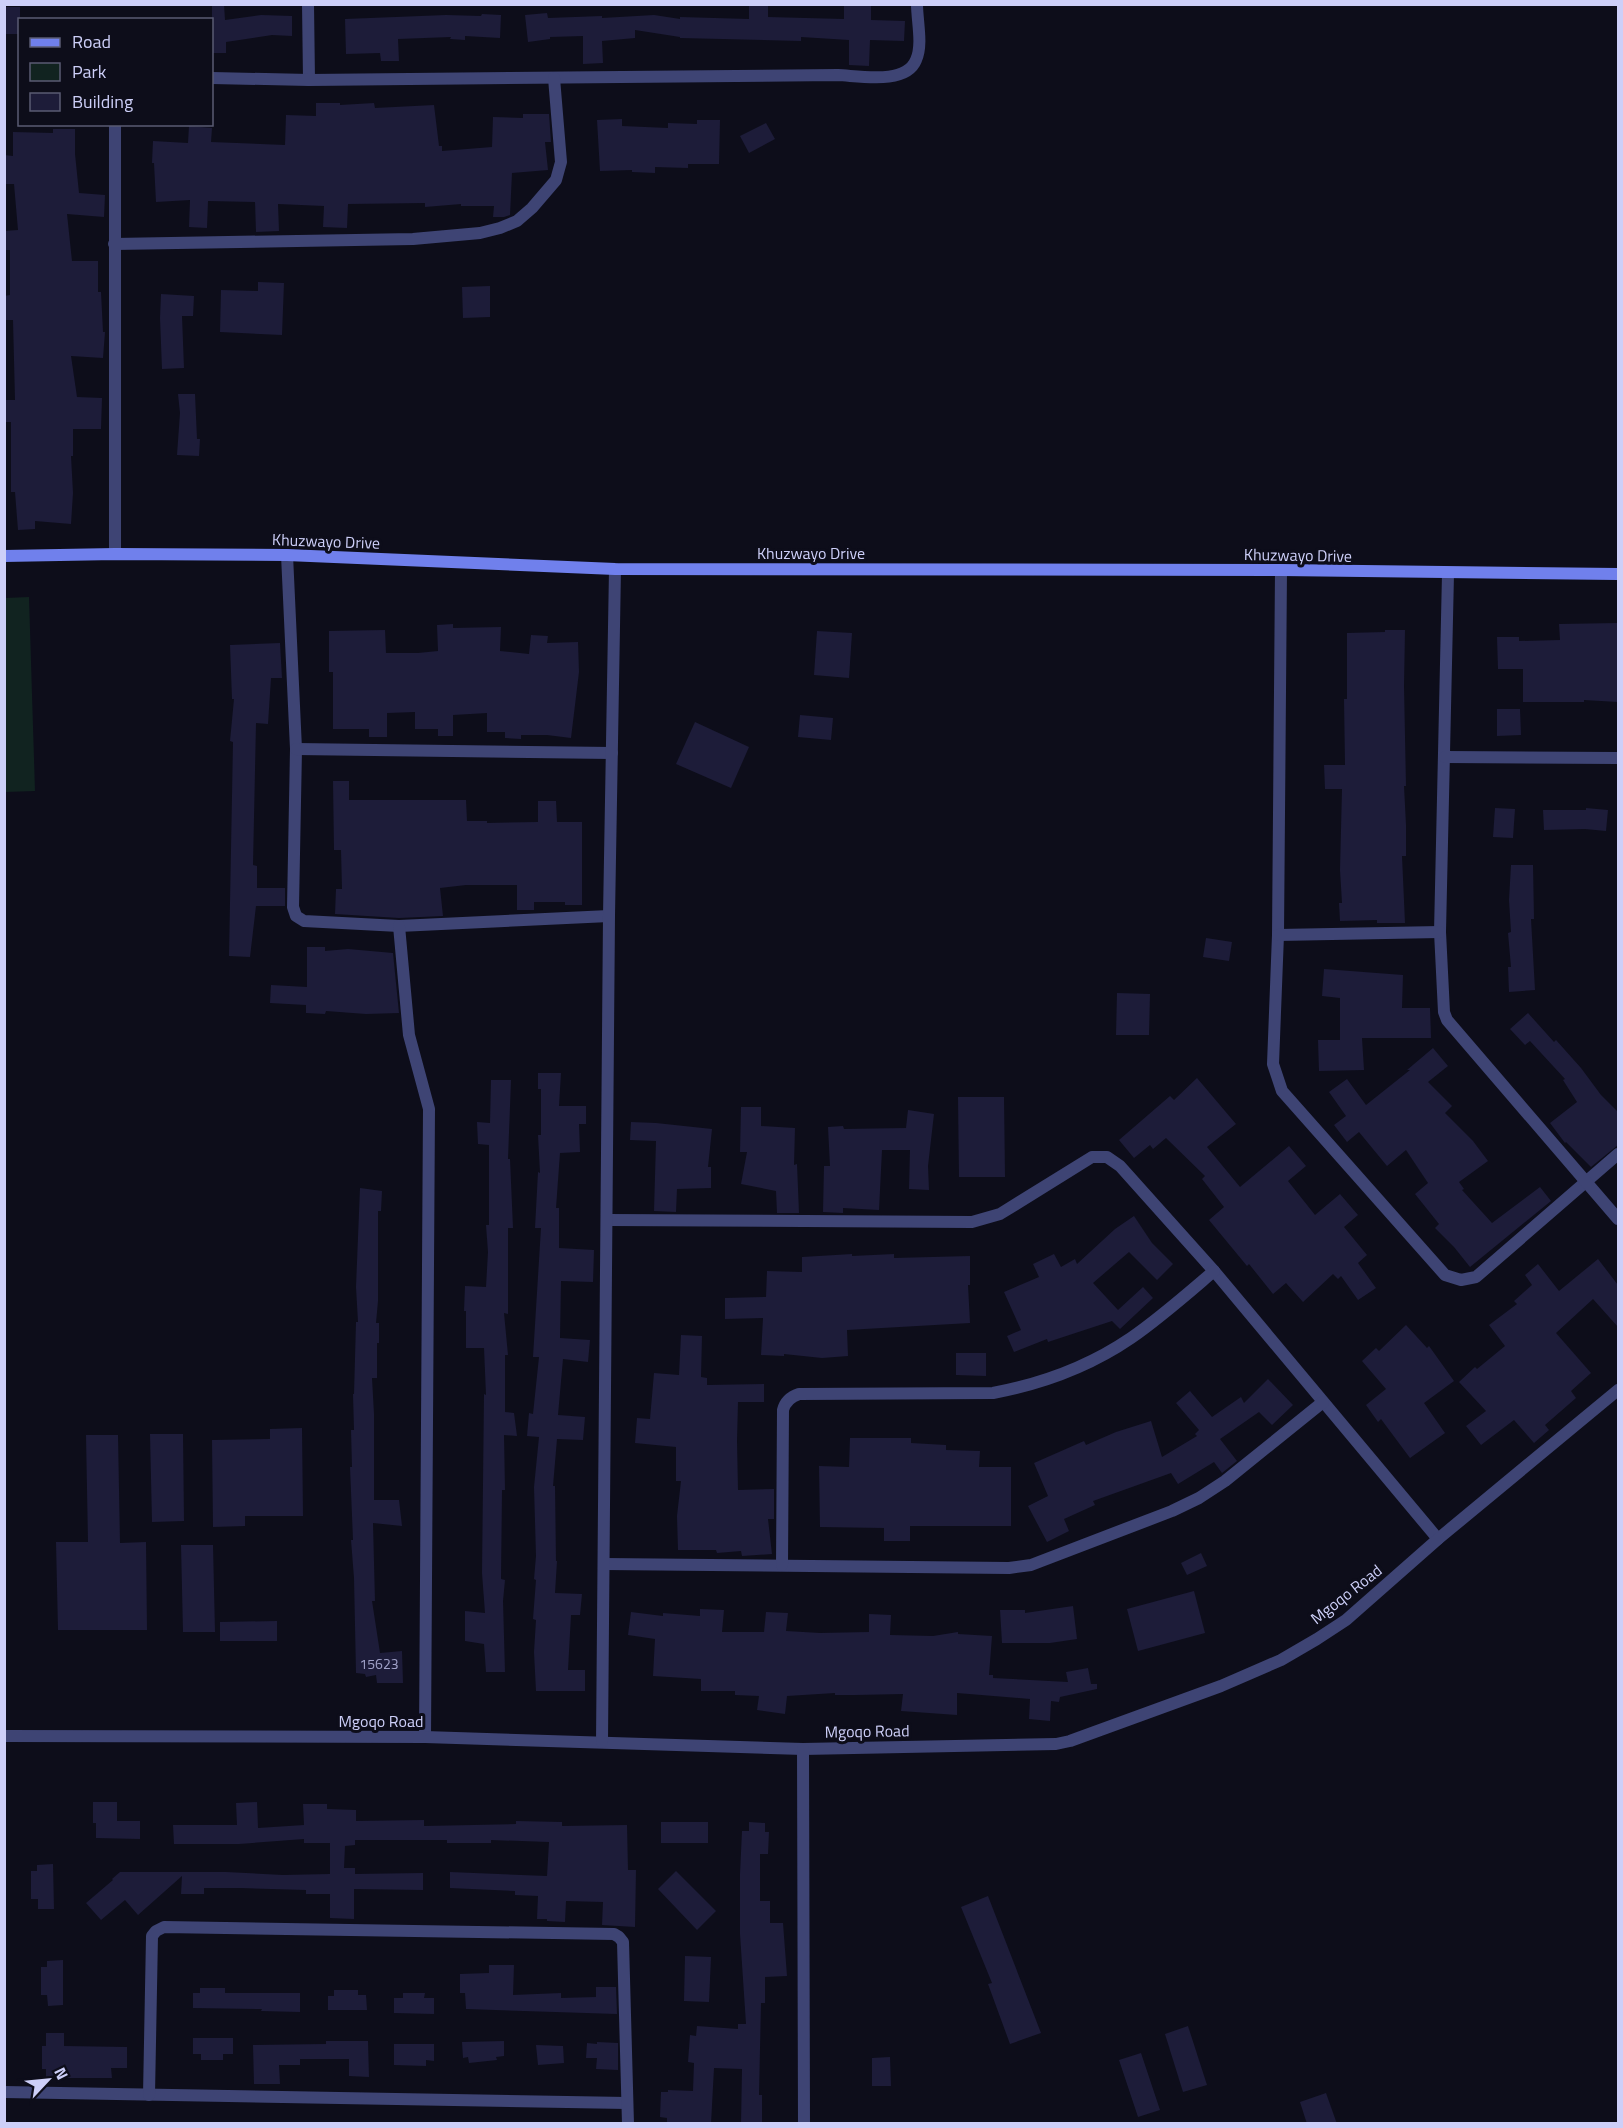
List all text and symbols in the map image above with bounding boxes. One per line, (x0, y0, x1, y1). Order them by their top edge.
legend (18, 18, 213, 126)
text: Road (72, 28, 111, 55)
text: Park (72, 58, 107, 85)
text: Building (72, 88, 133, 115)
street label: Khuzwayo Drive (272, 527, 380, 555)
street label: Khuzwayo Drive (757, 541, 865, 565)
street label: Khuzwayo Drive (1244, 542, 1352, 568)
street label: Mgoqo Road (1305, 1558, 1387, 1630)
house number: 15623 (359, 1653, 399, 1674)
street label: Mgoqo Road (339, 1709, 423, 1733)
street label: Mgoqo Road (824, 1718, 910, 1744)
north arrow (18, 2050, 78, 2110)
text: N (48, 2063, 75, 2084)

